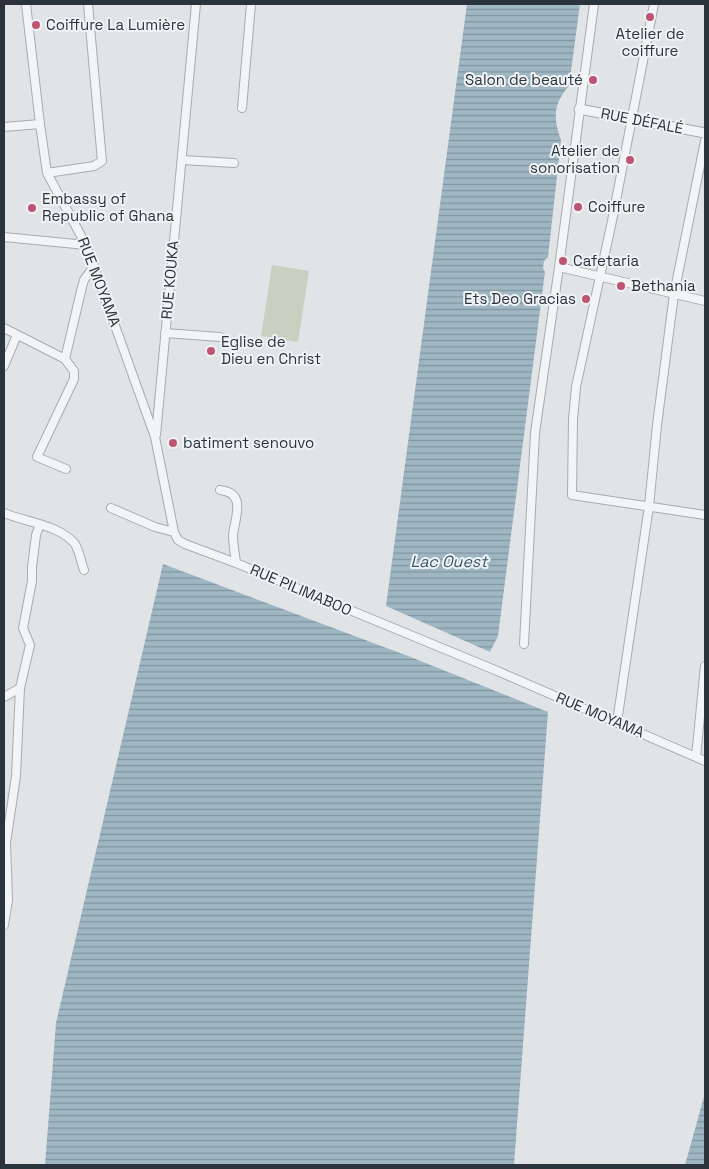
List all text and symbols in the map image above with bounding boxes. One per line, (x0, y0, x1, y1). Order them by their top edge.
marker: Atelier de coiffure (644, 11, 656, 23)
place label: Coiffure La Lumière (46, 15, 185, 34)
marker: Coiffure La Lumière (30, 19, 42, 31)
place label: Atelier de coiffure (616, 24, 685, 60)
place label: Salon de beauté (465, 70, 583, 89)
marker: Salon de beauté (587, 74, 599, 86)
street label: RUE DÉFALÉ (599, 103, 685, 138)
place label: Atelier de sonorisation (530, 141, 620, 177)
marker: Atelier de sonorisation (624, 154, 636, 166)
place label: Embassy of Republic of Ghana (42, 189, 174, 225)
place label: Coiffure (588, 197, 646, 216)
marker: Coiffure (572, 201, 584, 213)
marker: Embassy of Republic of Ghana (26, 202, 38, 214)
street label: RUE MOYAMA (74, 234, 125, 330)
street label: RUE KOUKA (157, 239, 182, 320)
place label: Cafetaria (573, 251, 639, 270)
marker: Cafetaria (557, 255, 569, 267)
place label: Bethania (631, 276, 696, 295)
marker: Bethania (615, 280, 627, 292)
place label: Ets Deo Gracias (464, 289, 576, 308)
marker: Ets Deo Gracias (580, 293, 592, 305)
place label: Eglise de Dieu en Christ (221, 332, 321, 368)
marker: Eglise de Dieu en Christ (205, 345, 217, 357)
place label: batiment senouvo (183, 433, 314, 452)
marker: batiment senouvo (167, 437, 179, 449)
water label: Lac Ouest (411, 551, 489, 572)
street label: RUE PILIMABOO (247, 560, 355, 620)
street label: RUE MOYAMA (553, 687, 648, 742)

